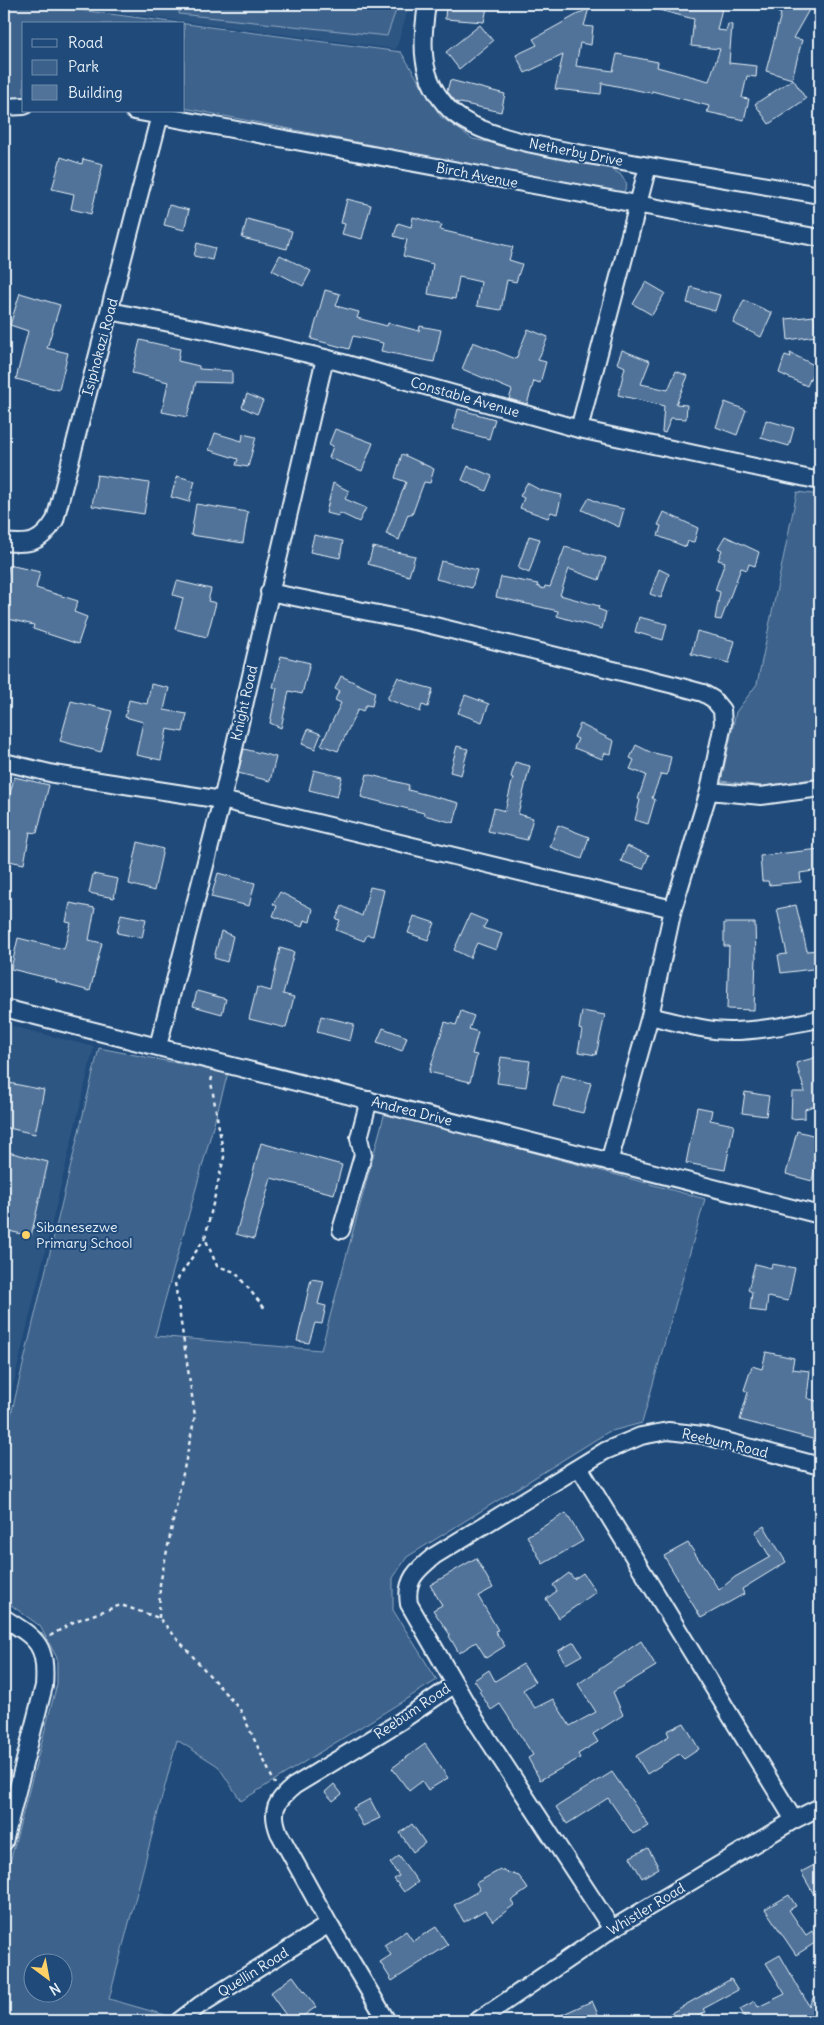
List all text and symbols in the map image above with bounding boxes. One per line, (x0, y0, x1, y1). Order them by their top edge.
legend (22, 22, 185, 112)
text: Road (68, 33, 103, 52)
text: Park (68, 57, 99, 76)
text: Building (68, 83, 123, 102)
street label: Netherby Drive (528, 134, 624, 170)
street label: Birch Avenue (434, 158, 520, 192)
street label: Isiphokazi Road (78, 296, 122, 398)
street label: Constable Avenue (408, 373, 522, 421)
street label: Knight Road (227, 664, 261, 742)
street label: Andrea Drive (370, 1092, 454, 1130)
place label: Sibanesezwe Primary School (36, 1218, 132, 1252)
marker: Sibanesezwe Primary School (20, 1229, 32, 1241)
street label: Reebum Road (680, 1424, 770, 1462)
street label: Reebum Road (370, 1679, 454, 1743)
street label: Whistler Road (604, 1879, 688, 1939)
street label: Quellin Road (214, 1943, 292, 2001)
north arrow (22, 1952, 72, 2002)
text: N (46, 1979, 64, 1999)

